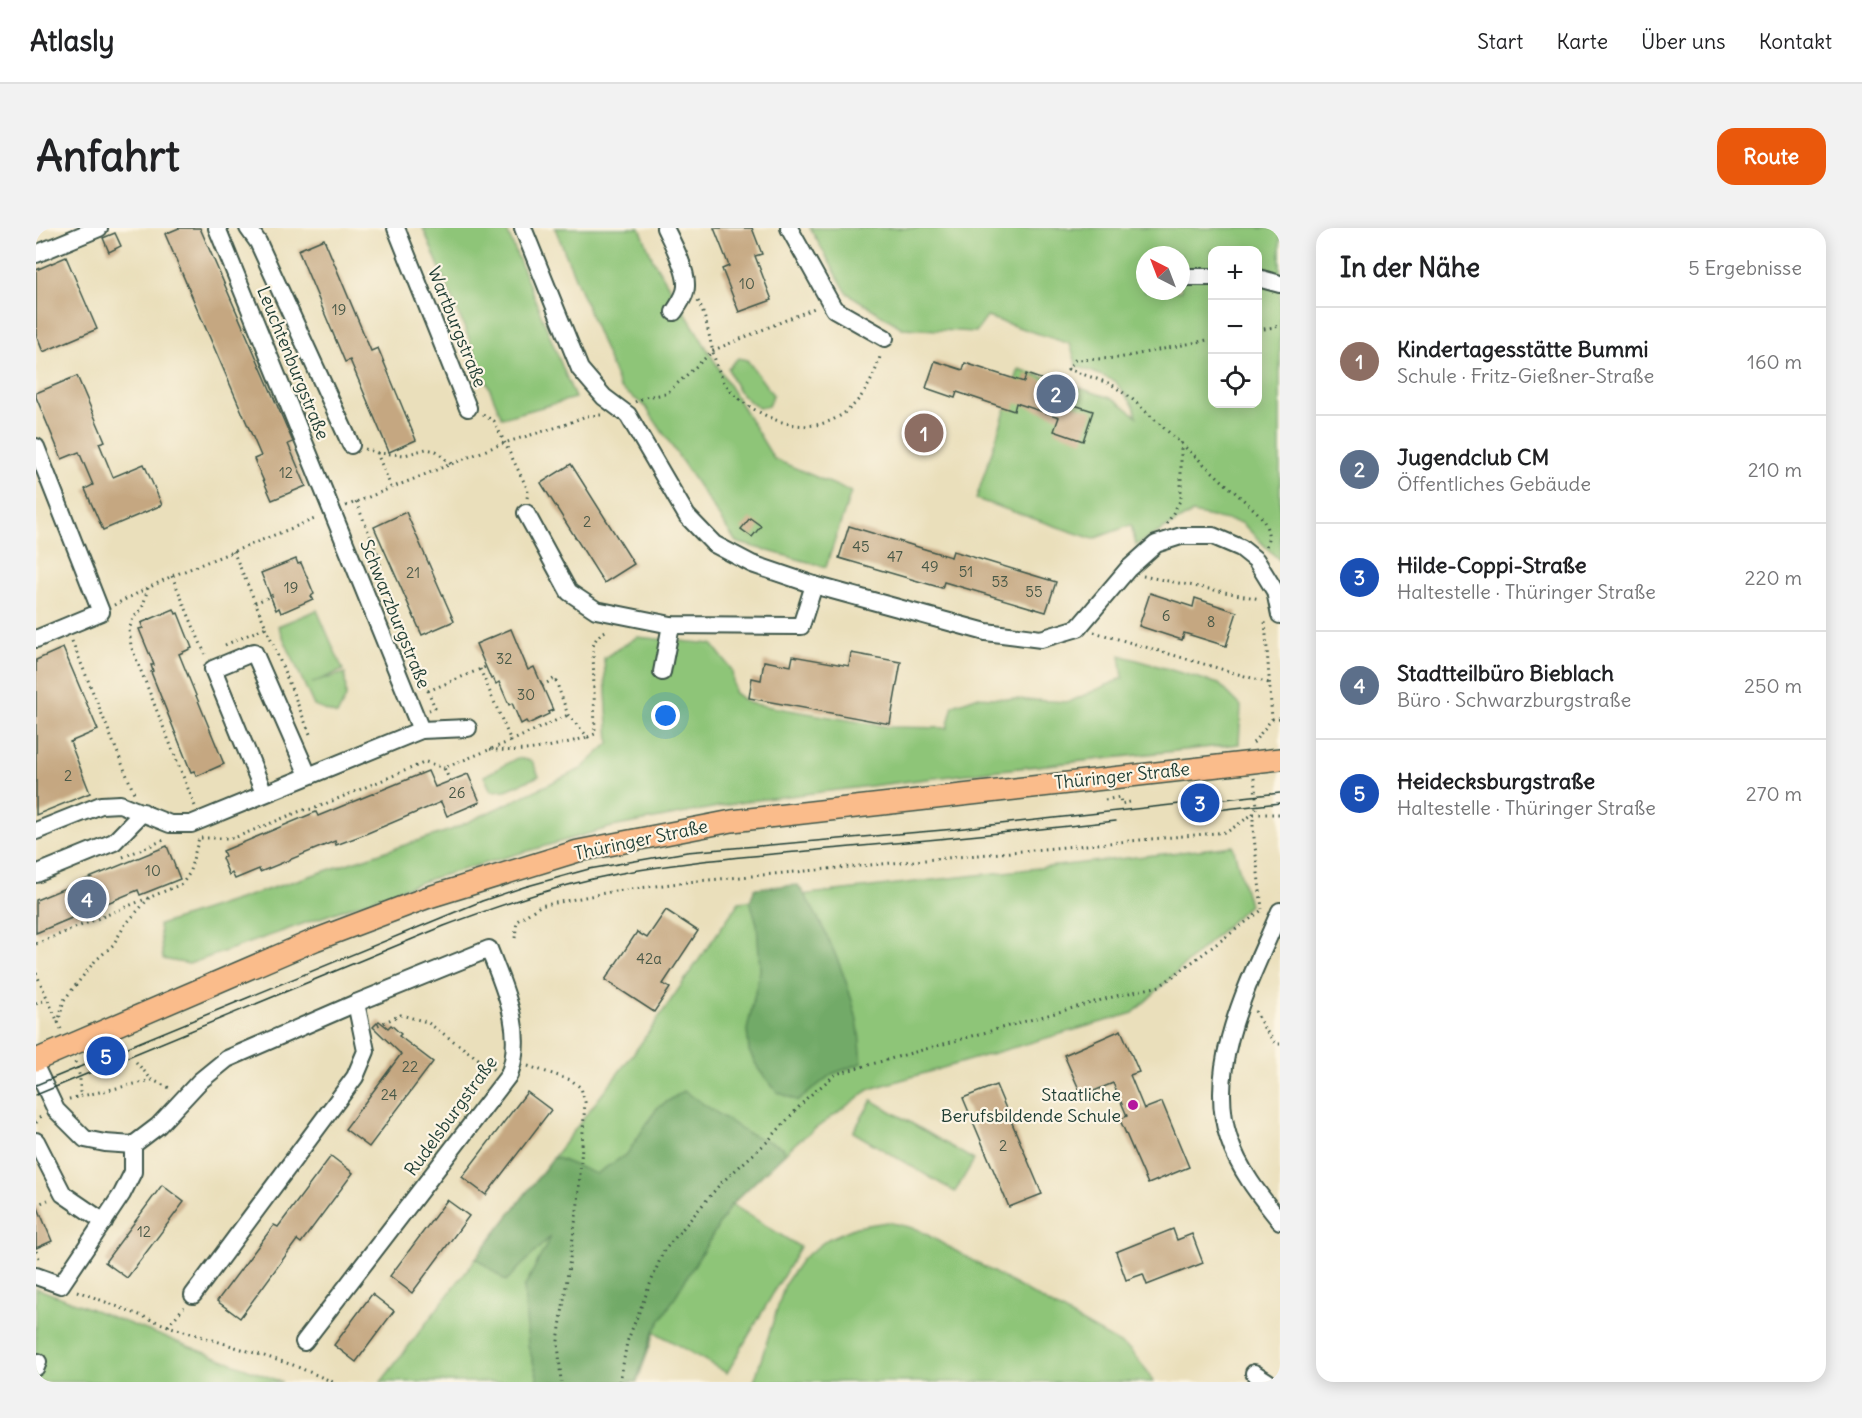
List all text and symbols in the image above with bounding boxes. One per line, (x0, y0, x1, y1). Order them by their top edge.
text: Atlasly (30, 23, 114, 59)
text: Start (1477, 28, 1523, 55)
text: Karte (1556, 28, 1608, 55)
text: Über uns (1641, 28, 1726, 55)
text: Kontakt (1759, 28, 1832, 55)
button: Route (1717, 128, 1826, 185)
text: Anfahrt (36, 130, 180, 182)
north arrow (1136, 246, 1190, 300)
map controls (1208, 246, 1262, 408)
button: + (1208, 246, 1262, 300)
text: In der Nähe (1340, 251, 1480, 284)
text: 5 Ergebnisse (1688, 255, 1802, 280)
street label: Wartburgstraße (423, 263, 492, 391)
house number: 10 (739, 274, 755, 293)
street label: Leuchtenburgstraße (252, 283, 335, 443)
house number: 19 (332, 300, 346, 319)
button: − (1208, 300, 1262, 354)
text: Kindertagesstätte Bummi (1397, 335, 1648, 363)
text: 1 (1356, 349, 1363, 374)
text: 160 m (1747, 349, 1802, 374)
button: locate (1208, 354, 1262, 408)
text: Schule · Fritz-Gießner-Straße (1397, 363, 1654, 388)
pin: 2 (1036, 372, 1076, 416)
pin: 1 (904, 410, 944, 456)
text: Jugendclub CM (1397, 443, 1549, 471)
text: 2 (1354, 457, 1365, 482)
text: 210 m (1748, 457, 1802, 482)
house number: 12 (279, 463, 293, 482)
text: Öffentliches Gebäude (1397, 471, 1591, 496)
house number: 2 (583, 512, 591, 531)
street label: Schwarzburgstraße (355, 536, 436, 692)
house number: 45 (852, 537, 870, 556)
house number: 47 (887, 547, 903, 566)
text: Hilde-Coppi-Straße (1397, 551, 1587, 579)
house number: 49 (921, 557, 939, 576)
house number: 51 (959, 562, 973, 581)
house number: 21 (406, 563, 420, 582)
text: 3 (1354, 565, 1365, 590)
text: 220 m (1745, 565, 1802, 590)
house number: 53 (991, 572, 1009, 591)
house number: 19 (284, 578, 298, 597)
text: Haltestelle · Thüringer Straße (1397, 579, 1656, 604)
house number: 55 (1025, 582, 1043, 601)
house number: 6 (1162, 606, 1170, 625)
house number: 8 (1207, 612, 1215, 631)
house number: 32 (496, 649, 512, 668)
text: Stadtteilbüro Bieblach (1397, 659, 1614, 687)
text: 4 (1354, 673, 1365, 698)
text: 250 m (1744, 673, 1802, 698)
house number: 30 (517, 685, 535, 704)
text: Büro · Schwarzburgstraße (1397, 687, 1631, 712)
your location (651, 701, 680, 730)
street label: Thüringer Straße (1053, 757, 1191, 794)
house number: 2 (64, 766, 72, 785)
text: Heidecksburgstraße (1397, 767, 1595, 795)
pin: 3 (1180, 780, 1220, 826)
text: 5 (1354, 781, 1365, 806)
text: 270 m (1746, 781, 1802, 806)
house number: 26 (449, 783, 465, 802)
text: Haltestelle · Thüringer Straße (1397, 795, 1656, 820)
street label: Thüringer Straße (572, 814, 710, 865)
house number: 10 (145, 861, 161, 880)
pin: 4 (68, 876, 106, 922)
house number: 42a (636, 949, 662, 968)
pin: 5 (86, 1034, 126, 1078)
street label: Rudelsburgstraße (399, 1051, 502, 1180)
house number: 22 (402, 1057, 418, 1076)
place label: Staatliche Berufsbildende Schule (941, 1083, 1121, 1127)
house number: 24 (381, 1085, 398, 1104)
marker: Staatliche Berufsbildende Schule (1126, 1098, 1140, 1112)
house number: 2 (999, 1136, 1007, 1155)
house number: 12 (137, 1222, 151, 1241)

